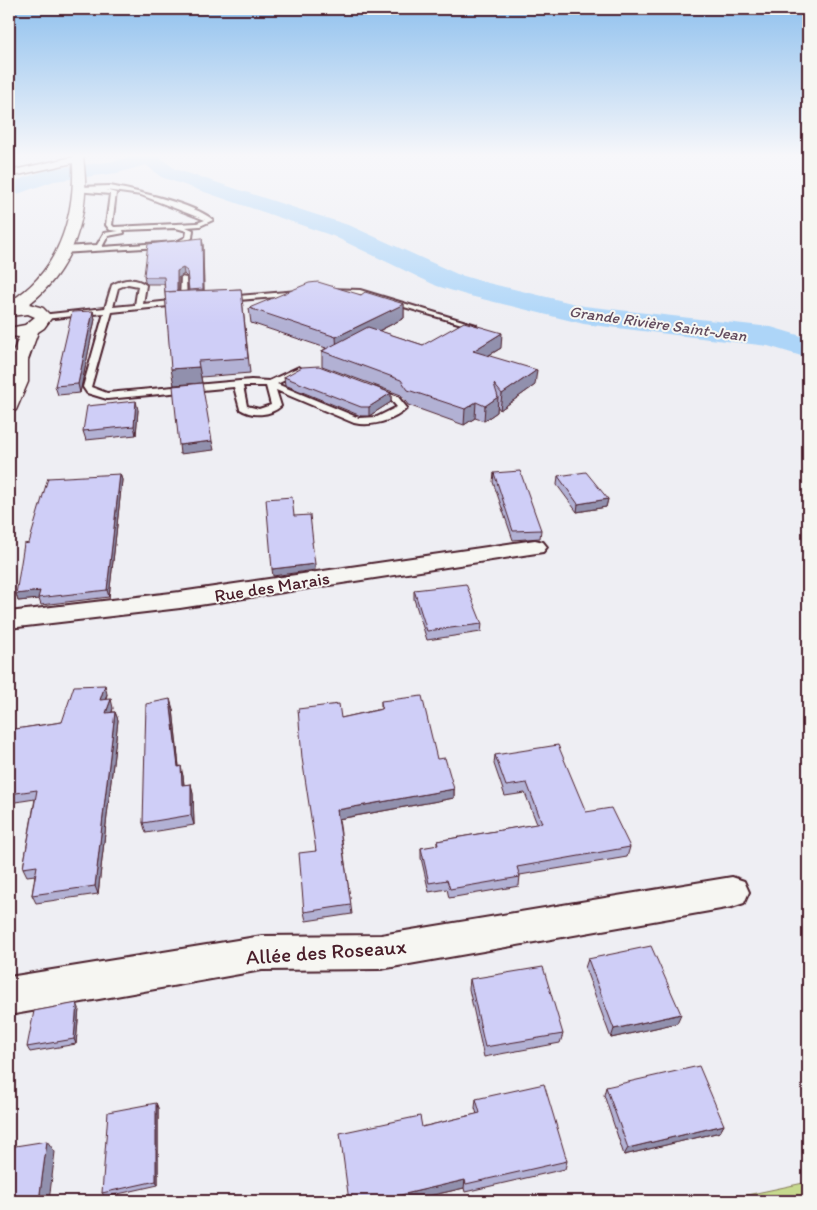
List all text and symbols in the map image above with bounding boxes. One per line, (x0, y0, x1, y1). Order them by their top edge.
water label: Grande Rivière Saint-Jean (568, 302, 748, 345)
street label: Rue des Marais (213, 567, 331, 607)
street label: Allée des Roseaux (245, 933, 408, 970)

